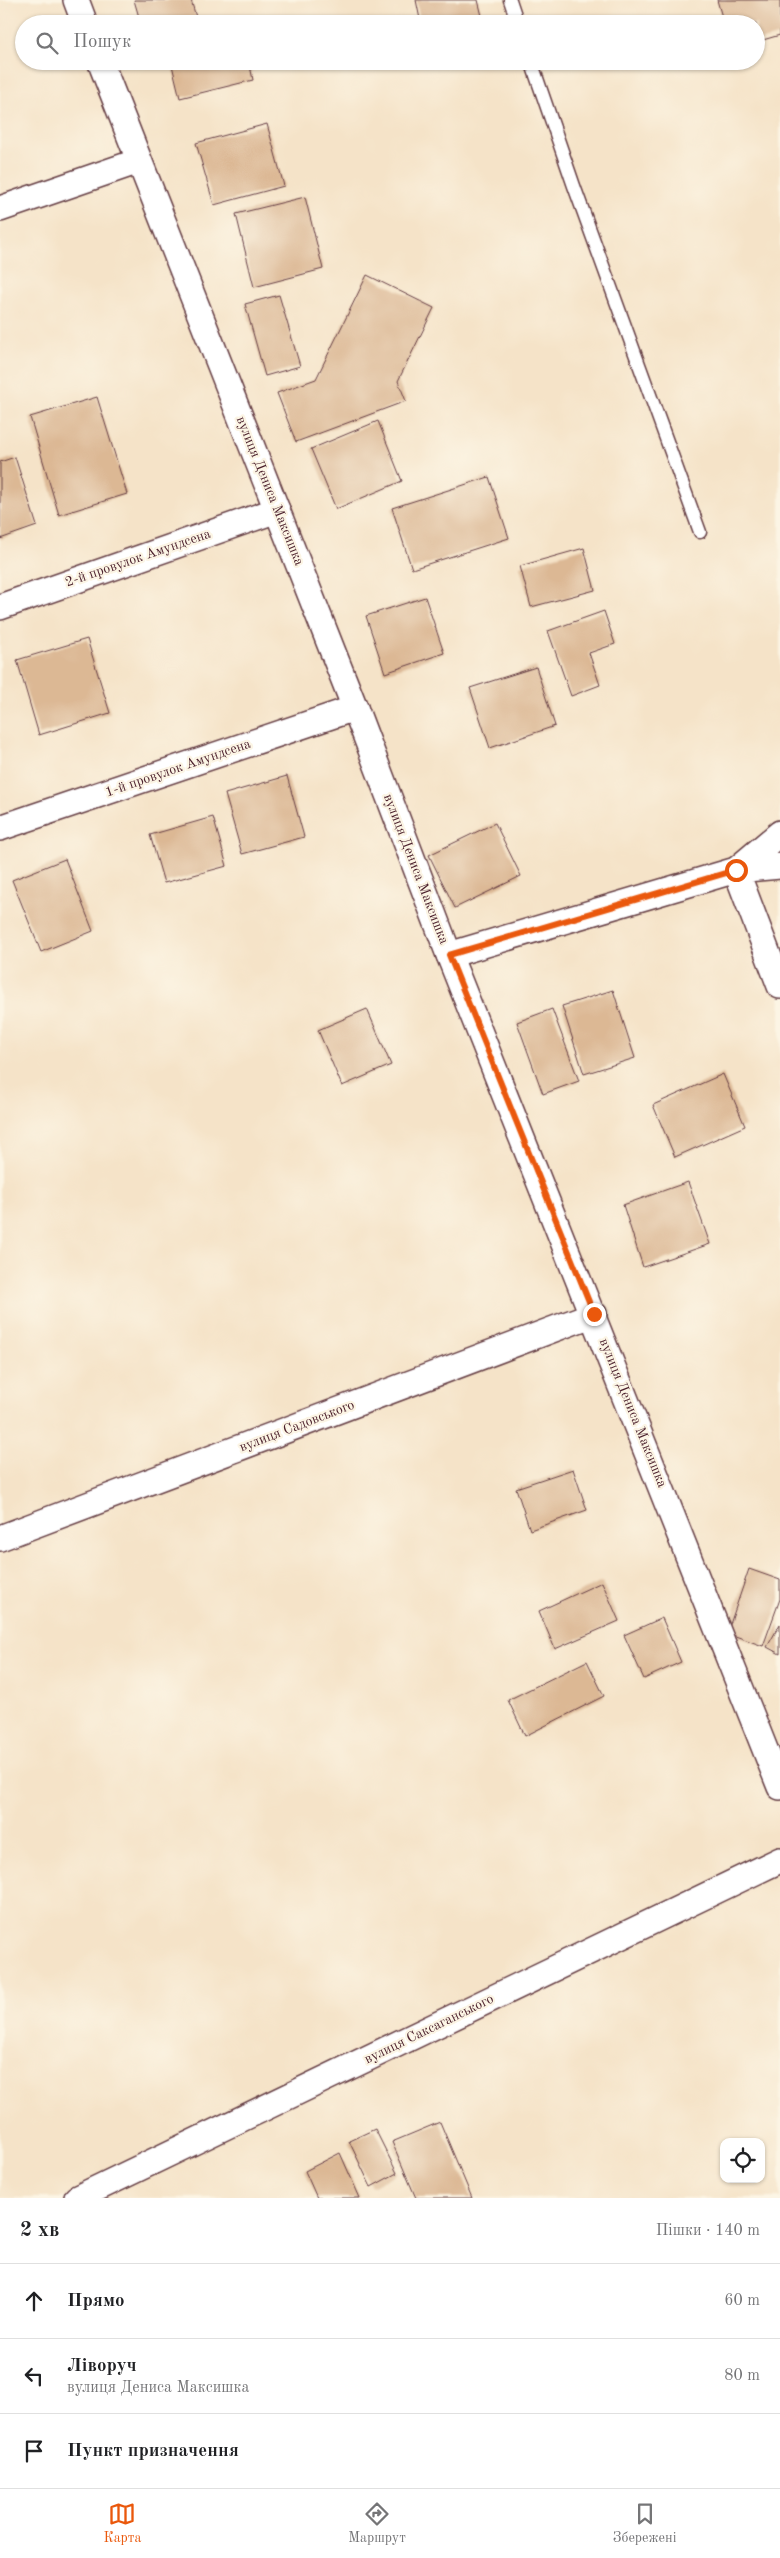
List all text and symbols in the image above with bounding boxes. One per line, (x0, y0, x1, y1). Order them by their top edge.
search box (15, 15, 765, 70)
icon: search (33, 29, 61, 57)
text: Пошук (73, 33, 131, 52)
street label: вулиця Дениса Максишка (234, 414, 306, 568)
street label: 2-й провулок Амундсена (63, 526, 213, 589)
street label: 1-й провулок Амундсена (103, 736, 253, 799)
street label: вулиця Дениса Максишка (381, 792, 451, 946)
route start (725, 859, 748, 882)
route end (583, 1303, 606, 1326)
street label: вулиця Дениса Максишка (597, 1336, 669, 1490)
street label: вулиця Садовського (238, 1398, 356, 1454)
street label: вулиця Саксаганського (362, 1992, 496, 2066)
map controls (720, 2138, 765, 2183)
button: locate (720, 2138, 765, 2183)
text: 2 хв (20, 2220, 59, 2241)
text: Пішки · 140 m (656, 2223, 760, 2239)
icon: ahead (20, 2287, 48, 2315)
text: Прямо (67, 2292, 125, 2311)
text: 60 m (724, 2293, 760, 2309)
text: Ліворуч (67, 2357, 137, 2376)
icon: left (20, 2362, 48, 2390)
text: 80 m (724, 2368, 760, 2384)
text: вулиця Дениса Максишка (67, 2380, 250, 2396)
icon: arrive (20, 2437, 48, 2465)
text: Пункт призначення (67, 2442, 239, 2461)
tab: Карта (103, 2500, 141, 2547)
tab: Маршрут (348, 2500, 406, 2547)
tab: Збережені (613, 2500, 677, 2547)

